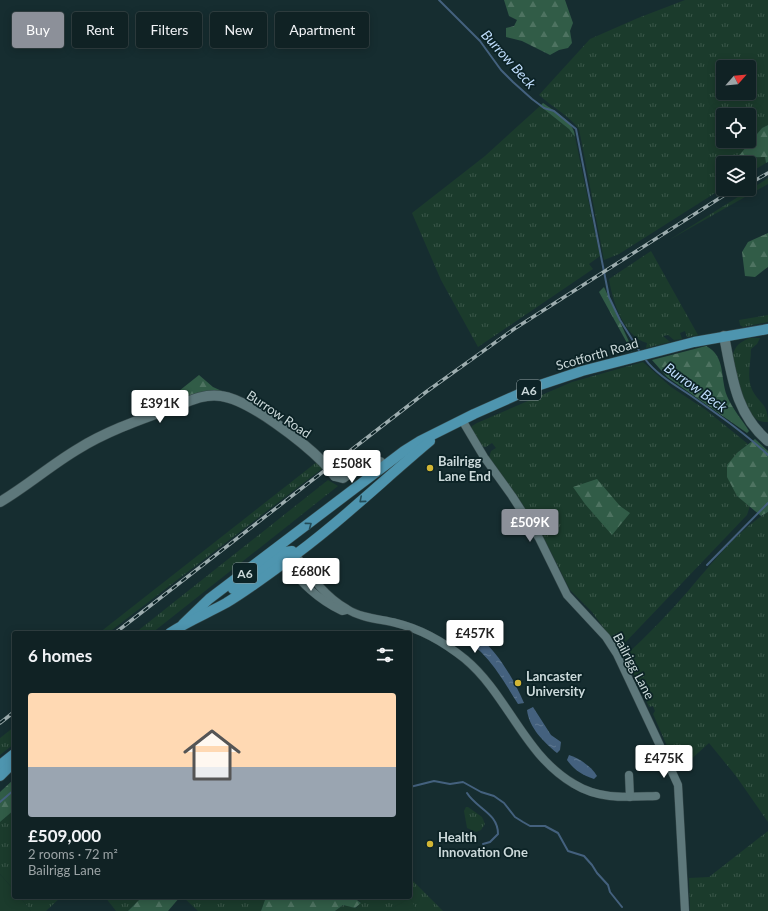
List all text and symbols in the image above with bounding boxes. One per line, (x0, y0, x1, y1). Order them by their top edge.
chip: Buy (12, 12, 64, 48)
chip: Rent (72, 12, 128, 48)
chip: Filters (136, 12, 202, 48)
chip: New (210, 12, 267, 48)
chip: Apartment (275, 12, 369, 48)
water label: Burrow Beck (478, 26, 540, 92)
north arrow (716, 60, 756, 100)
map controls (716, 60, 756, 196)
button: locate (716, 108, 756, 148)
button: layers (716, 156, 756, 196)
street label: Scotforth Road (554, 335, 640, 373)
water label: Burrow Beck (661, 359, 731, 416)
road number: A6 (517, 380, 541, 400)
street label: Burrow Road (244, 387, 314, 441)
pin: £391K (132, 390, 188, 424)
text: £391K (140, 395, 180, 411)
pin: £508K (324, 450, 380, 484)
place label: Bailrigg Lane End (438, 453, 491, 484)
text: £508K (332, 455, 372, 471)
marker: Bailrigg Lane End (425, 463, 435, 473)
one-way arrow (360, 496, 367, 503)
pin: £509K (502, 509, 558, 543)
text: £509K (510, 514, 550, 530)
one-way arrow (305, 522, 312, 529)
pin: £680K (283, 558, 339, 592)
road number: A6 (233, 563, 257, 583)
text: £680K (291, 563, 331, 579)
pin: £457K (447, 620, 503, 654)
text: £457K (455, 625, 495, 641)
street label: Bailrigg Lane (610, 630, 658, 702)
icon: filters (374, 644, 396, 666)
text: 6 homes (28, 645, 92, 666)
place label: Lancaster University (526, 668, 585, 699)
marker: Lancaster University (513, 678, 523, 688)
icon: home (176, 719, 248, 791)
pin: £475K (636, 745, 692, 779)
text: £475K (644, 750, 684, 766)
text: £509,000 (28, 825, 101, 846)
place label: Health Innovation One (438, 829, 528, 860)
marker: Health Innovation One (425, 839, 435, 849)
text: 2 rooms · 72 m² (28, 846, 118, 862)
text: Bailrigg Lane (28, 862, 101, 878)

